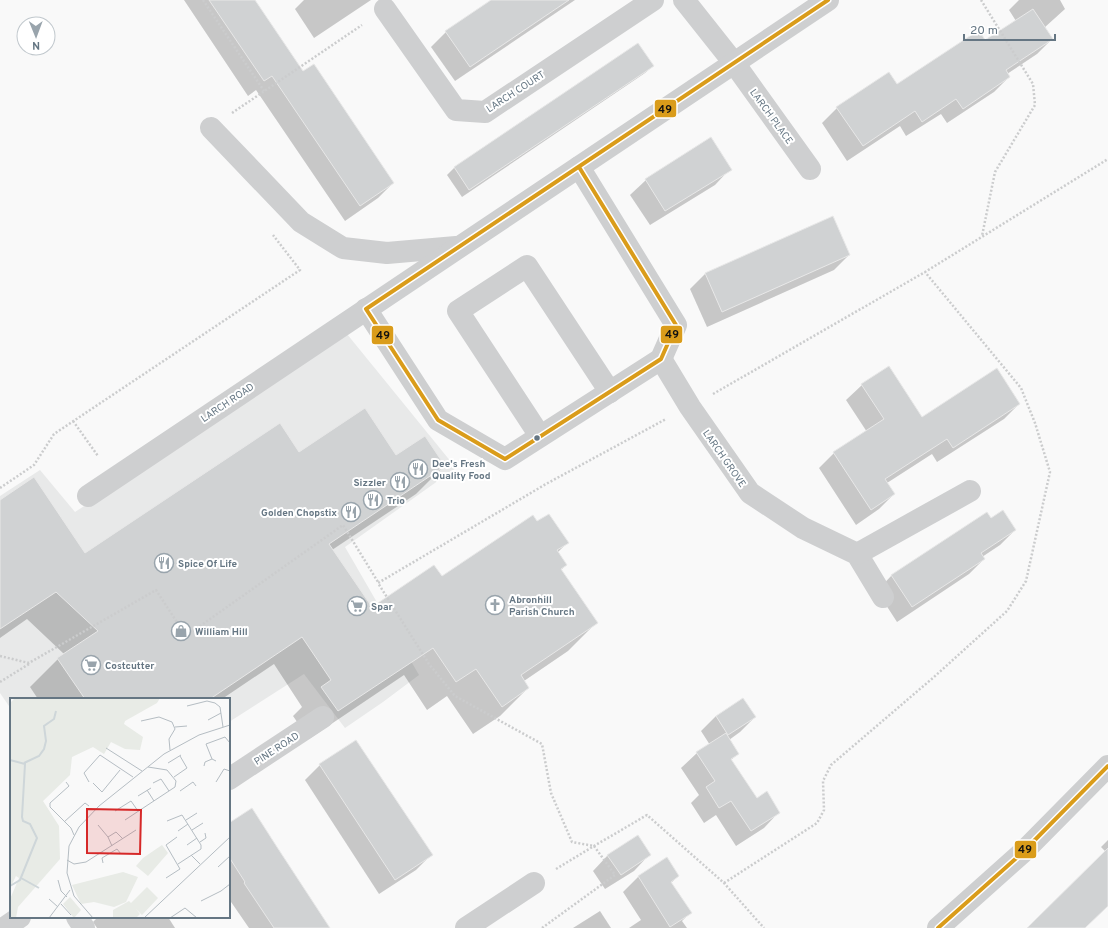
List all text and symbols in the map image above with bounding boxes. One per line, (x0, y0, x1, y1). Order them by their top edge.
north arrow (16, 16, 56, 56)
scale bar (964, 16, 1055, 42)
text: 20 m (970, 23, 998, 39)
text: N (32, 38, 40, 52)
street label: LARCH COURT (484, 68, 548, 116)
street label: LARCH PLACE (746, 87, 795, 147)
line badge: 49 (654, 99, 677, 118)
text: 49 (658, 103, 672, 117)
line badge: 49 (371, 325, 394, 345)
line badge: 49 (660, 325, 683, 344)
text: 49 (665, 328, 679, 342)
text: 49 (376, 329, 390, 343)
street label: LARCH ROAD (199, 381, 257, 426)
street label: LARCH GROVE (699, 428, 748, 490)
unlabelled marker (532, 433, 542, 443)
restaurant icon: Dee's Fresh Quality Food (407, 458, 429, 480)
place label: Dee's Fresh Quality Food (432, 458, 491, 483)
restaurant icon: Sizzler (389, 471, 411, 493)
place label: Sizzler (353, 477, 387, 490)
restaurant icon: Trio (362, 489, 384, 511)
place label: Trio (387, 495, 405, 508)
restaurant icon: Golden Chopstix (340, 501, 362, 523)
place label: Golden Chopstix (261, 507, 337, 520)
restaurant icon: Spice Of Life (153, 552, 175, 574)
place label: Spice Of Life (178, 558, 237, 571)
church icon: Abronhill Parish Church (484, 594, 506, 616)
place label: Abronhill Parish Church (509, 594, 575, 619)
supermarket icon: Spar (346, 595, 368, 617)
place label: Spar (371, 601, 394, 614)
shop icon: William Hill (170, 620, 192, 642)
place label: William Hill (195, 626, 248, 639)
supermarket icon: Costcutter (80, 654, 102, 676)
place label: Costcutter (105, 660, 155, 673)
inset map (10, 698, 230, 918)
street label: PINE ROAD (252, 730, 302, 769)
line badge: 49 (1014, 840, 1037, 859)
text: 49 (1018, 843, 1032, 857)

